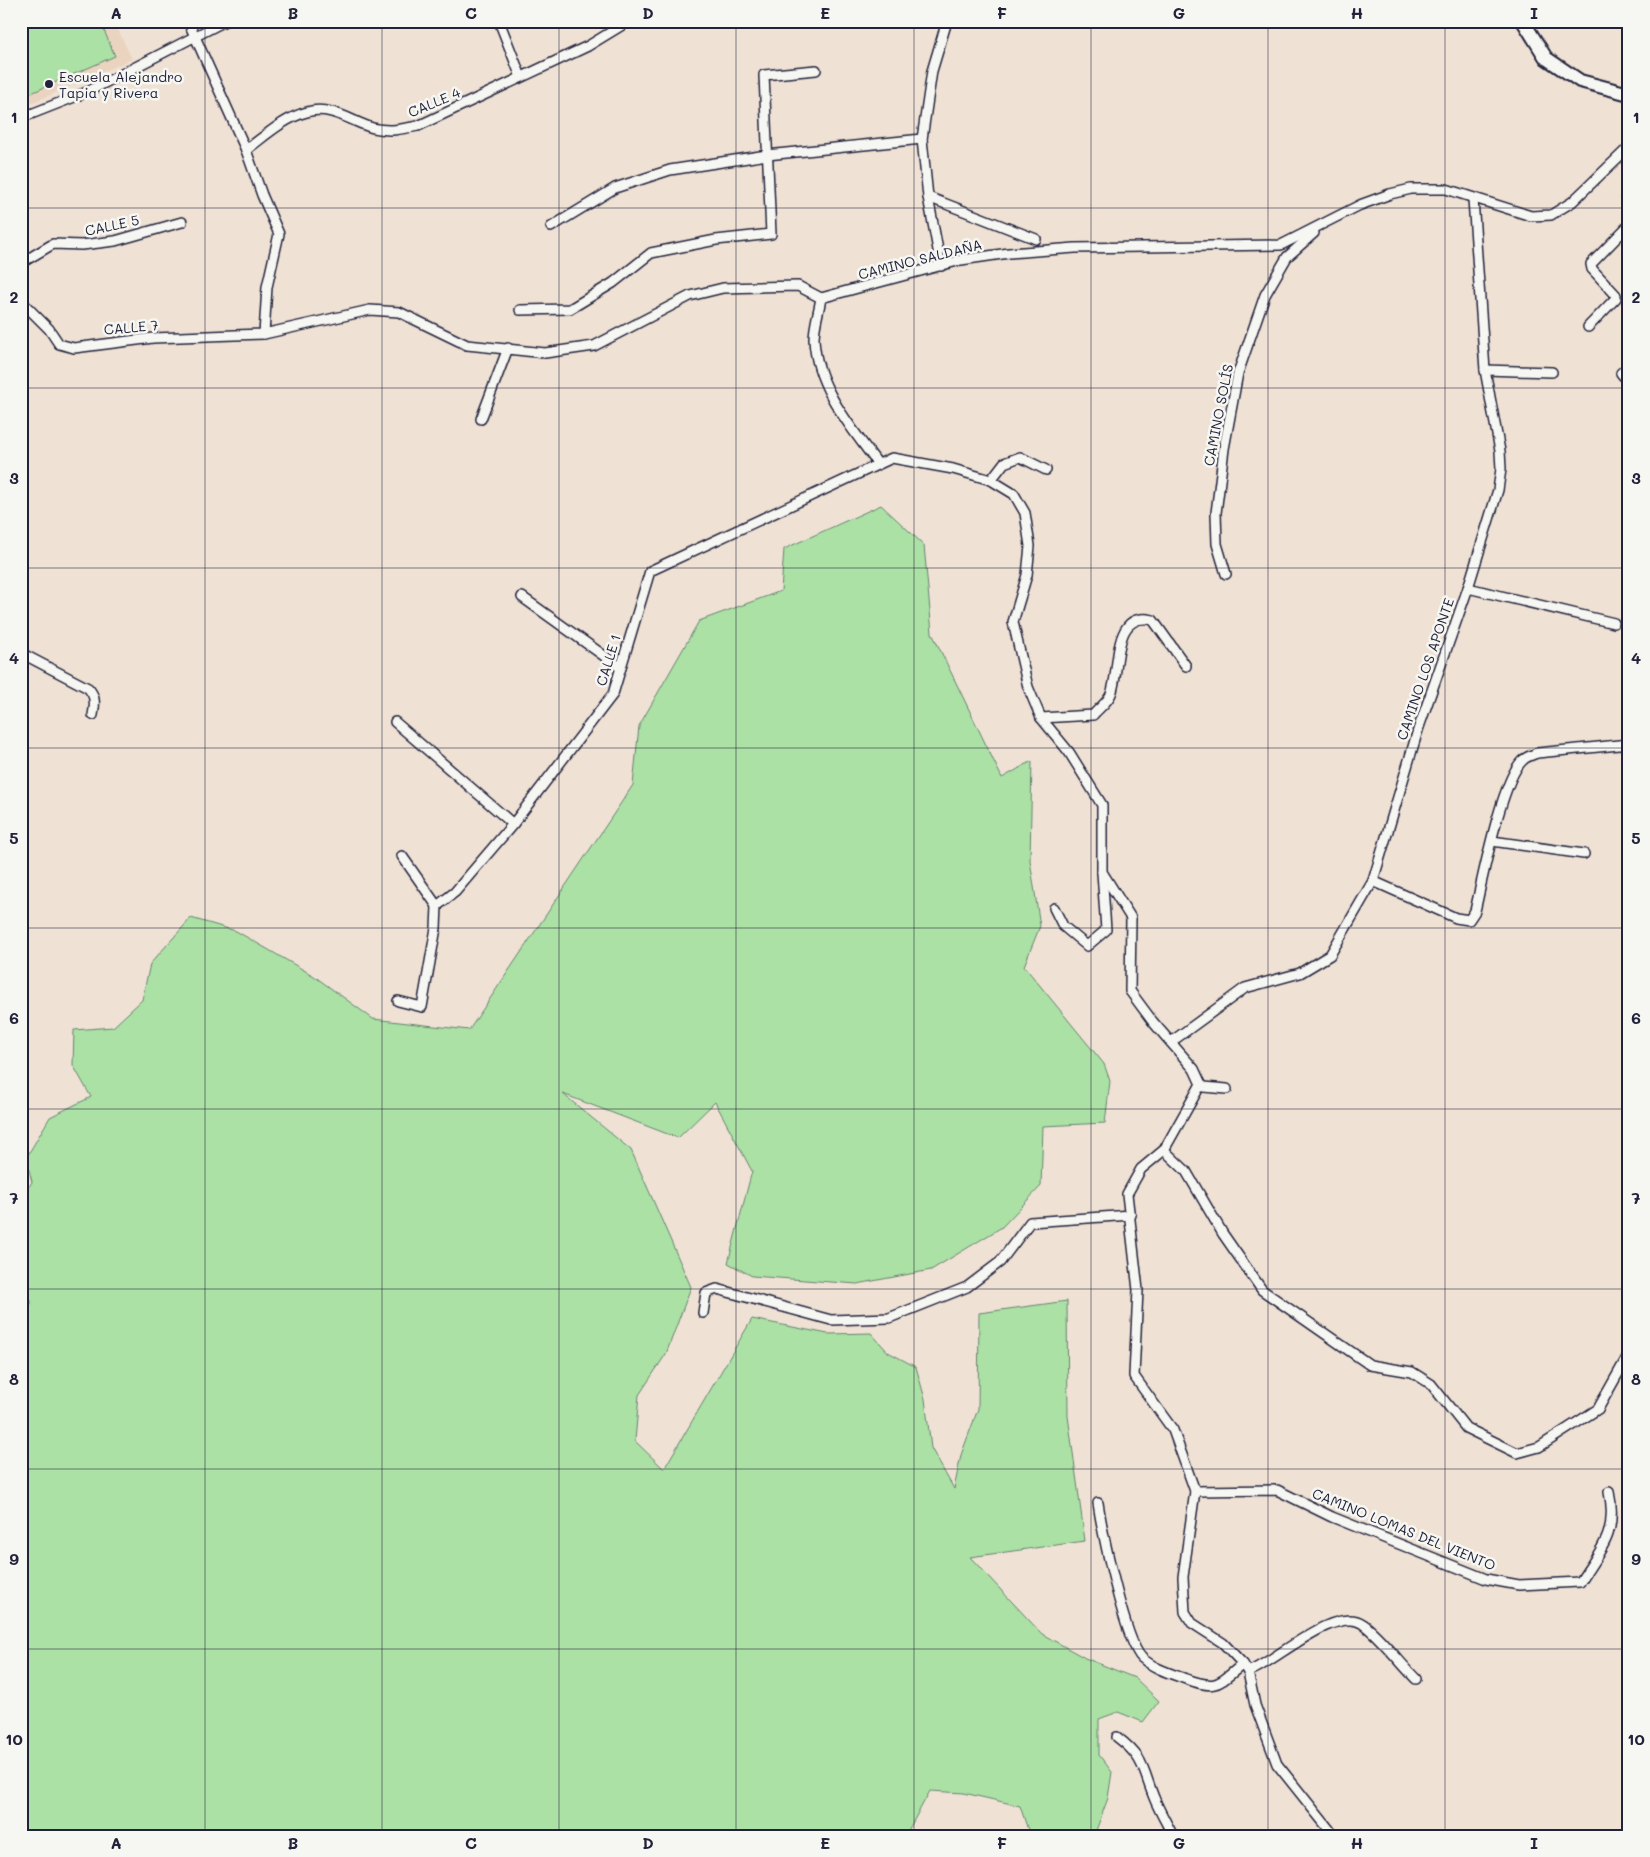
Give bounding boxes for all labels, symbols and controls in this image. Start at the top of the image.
text: A [110,2,122,23]
text: B [288,2,298,23]
text: C [465,2,477,23]
text: D [642,2,654,23]
text: E [820,2,830,23]
text: F [997,2,1007,23]
text: G [1173,2,1185,23]
text: H [1351,2,1363,23]
text: I [1530,2,1538,23]
place label: Escuela Alejandro Tapia y Rivera [59,67,182,102]
marker: Escuela Alejandro Tapia y Rivera [43,78,55,90]
street label: CALLE 4 [405,82,464,122]
text: 1 [10,106,18,127]
text: 1 [1632,106,1640,127]
street label: CALLE 5 [83,210,141,240]
street label: CAMINO SALDAÑA [856,234,984,284]
text: 2 [10,286,19,307]
text: 2 [1632,286,1641,307]
street label: CALLE 7 [103,315,159,339]
street label: CAMINO SOLÍS [1199,362,1237,467]
text: 3 [9,467,19,488]
text: 3 [1631,467,1641,488]
street label: CAMINO LOS APONTE [1392,595,1458,743]
street label: CALLE 1 [591,632,625,688]
text: 4 [9,647,19,668]
text: 4 [1631,647,1641,668]
text: 5 [9,827,19,848]
text: 5 [1631,827,1641,848]
text: 6 [9,1007,19,1028]
text: 6 [1631,1007,1641,1028]
text: 7 [10,1187,19,1208]
text: 7 [1632,1187,1641,1208]
text: 8 [9,1368,19,1389]
text: 8 [1631,1368,1641,1389]
street label: CAMINO LOMAS DEL VIENTO [1309,1483,1499,1575]
text: 9 [9,1548,19,1569]
text: 9 [1631,1548,1641,1569]
text: 10 [5,1728,23,1749]
text: 10 [1627,1728,1645,1749]
text: A [110,1832,122,1853]
text: B [288,1832,298,1853]
text: C [465,1832,477,1853]
text: D [642,1832,654,1853]
text: E [820,1832,830,1853]
text: F [997,1832,1007,1853]
text: G [1173,1832,1185,1853]
text: H [1351,1832,1363,1853]
text: I [1530,1832,1538,1853]

